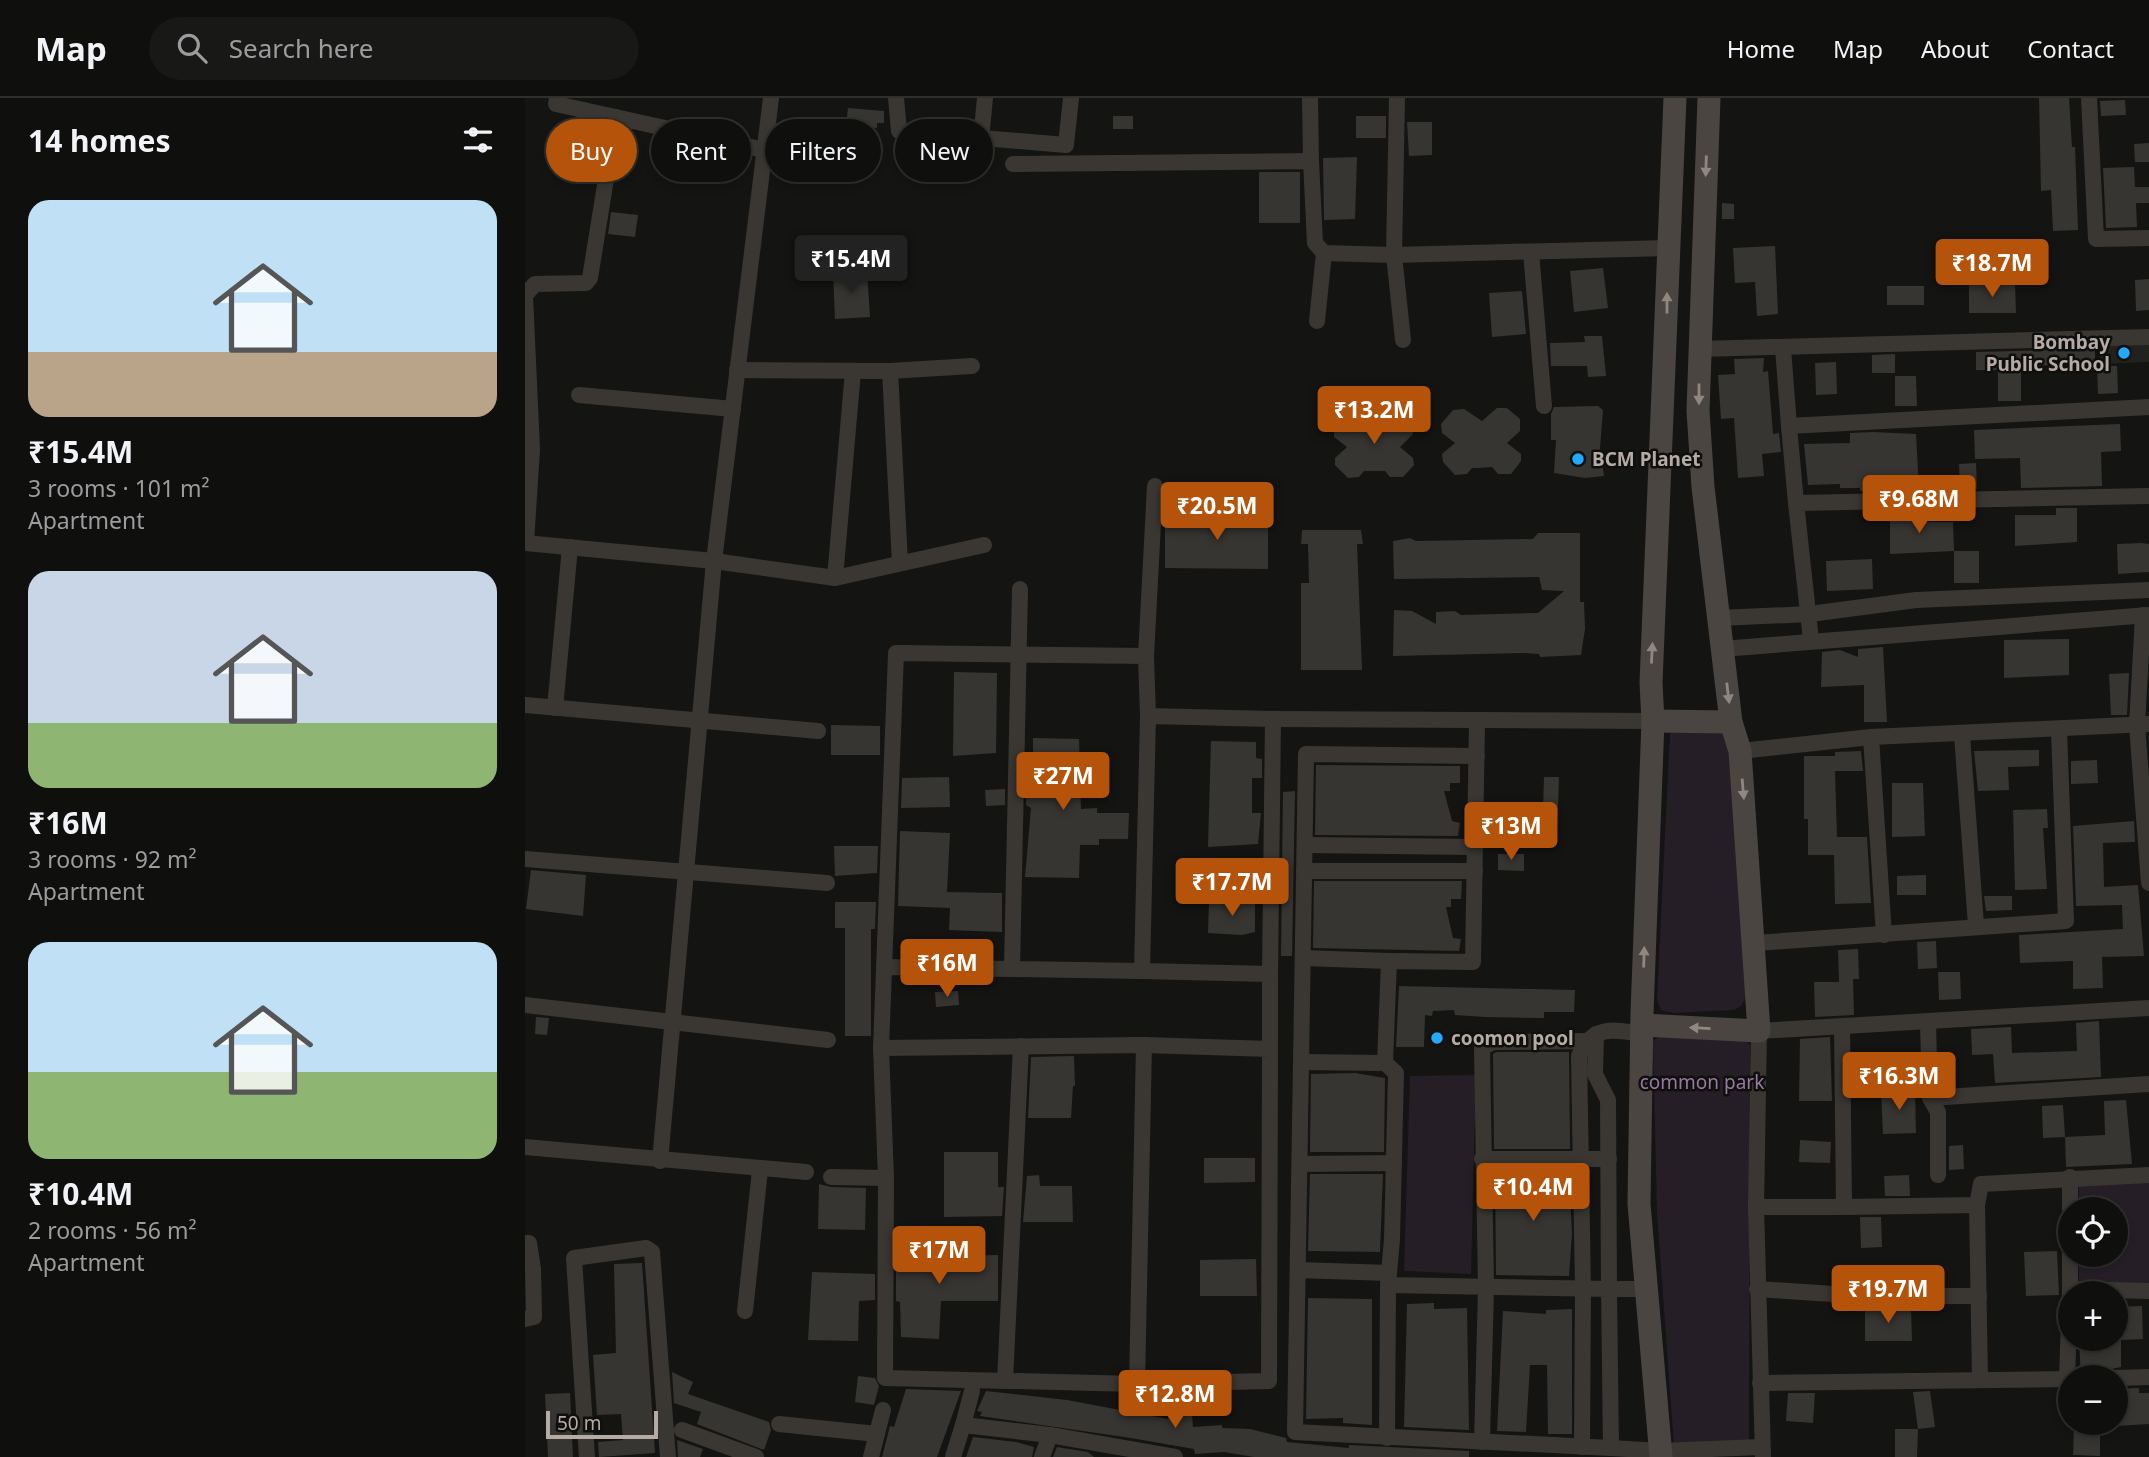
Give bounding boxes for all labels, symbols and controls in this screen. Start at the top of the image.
search box [149,17,639,80]
text: Map [35,26,107,71]
icon: search [173,29,211,67]
text: Search here [229,30,373,66]
text: Home [1727,32,1795,65]
text: Map [1833,32,1883,65]
text: About [1921,32,1989,65]
text: Contact [2027,32,2114,65]
chip: Buy [546,119,637,182]
chip: Rent [651,119,751,182]
chip: Filters [765,119,881,182]
chip: New [895,119,993,182]
text: 14 homes [28,120,171,161]
icon: filters [459,121,497,159]
one-way arrow [1701,155,1712,177]
pin: ₹15.4M [794,236,908,295]
pin: ₹18.7M [1935,240,2049,299]
text: ₹15.4M [811,242,891,274]
icon: home [200,245,326,371]
text: ₹18.7M [1952,246,2032,278]
one-way arrow [1661,292,1673,314]
place label: Bombay Public School [1986,329,2110,377]
marker: Bombay Public School [2116,345,2132,361]
one-way arrow [1693,383,1704,405]
pin: ₹13.2M [1317,386,1431,446]
text: ₹13.2M [1334,393,1414,425]
text: ₹15.4M [28,431,133,472]
place label: BCM Planet [1592,446,1700,472]
marker: BCM Planet [1570,451,1586,467]
text: 3 rooms · 101 m² [28,472,210,504]
pin: ₹9.68M [1862,476,1976,535]
pin: ₹20.5M [1160,482,1274,542]
text: ₹9.68M [1879,482,1959,514]
text: ₹20.5M [1177,489,1257,521]
text: Apartment [28,504,145,536]
icon: home [200,616,326,742]
one-way arrow [1647,641,1658,663]
one-way arrow [1722,682,1733,704]
pin: ₹27M [1022,752,1104,812]
text: ₹27M [1032,759,1094,791]
one-way arrow [1738,778,1749,800]
text: ₹16M [28,802,108,843]
pin: ₹13M [1470,802,1552,862]
text: ₹13M [1480,809,1542,841]
text: 3 rooms · 92 m² [28,843,197,875]
pin: ₹17.7M [1175,858,1289,918]
text: ₹17.7M [1192,865,1272,897]
text: Apartment [28,875,145,907]
pin: ₹16M [906,940,988,999]
text: ₹16M [916,946,978,978]
one-way arrow [1638,946,1649,968]
icon: home [200,987,326,1113]
one-way arrow [1689,1022,1711,1033]
place label: coomon pool [1451,1025,1574,1051]
marker: coomon pool [1429,1030,1445,1046]
pin: ₹16.3M [1842,1052,1956,1112]
text: ₹16.3M [1859,1059,1939,1091]
park label: common park [1640,1069,1764,1095]
pin: ₹10.4M [1476,1164,1590,1223]
text: ₹10.4M [1493,1170,1573,1202]
text: ₹10.4M [28,1173,133,1214]
map controls [2058,1197,2128,1435]
button: locate [2058,1197,2128,1267]
text: 2 rooms · 56 m² [28,1214,197,1246]
pin: ₹17M [898,1226,980,1286]
text: ₹17M [908,1233,970,1265]
text: Apartment [28,1246,145,1278]
pin: ₹19.7M [1831,1266,1945,1325]
text: ₹19.7M [1848,1272,1928,1304]
button: + [2058,1281,2128,1351]
button: − [2058,1365,2128,1435]
pin: ₹12.8M [1118,1370,1232,1430]
text: ₹12.8M [1135,1377,1215,1409]
scale bar [546,1408,658,1440]
text: 50 m [557,1410,601,1436]

